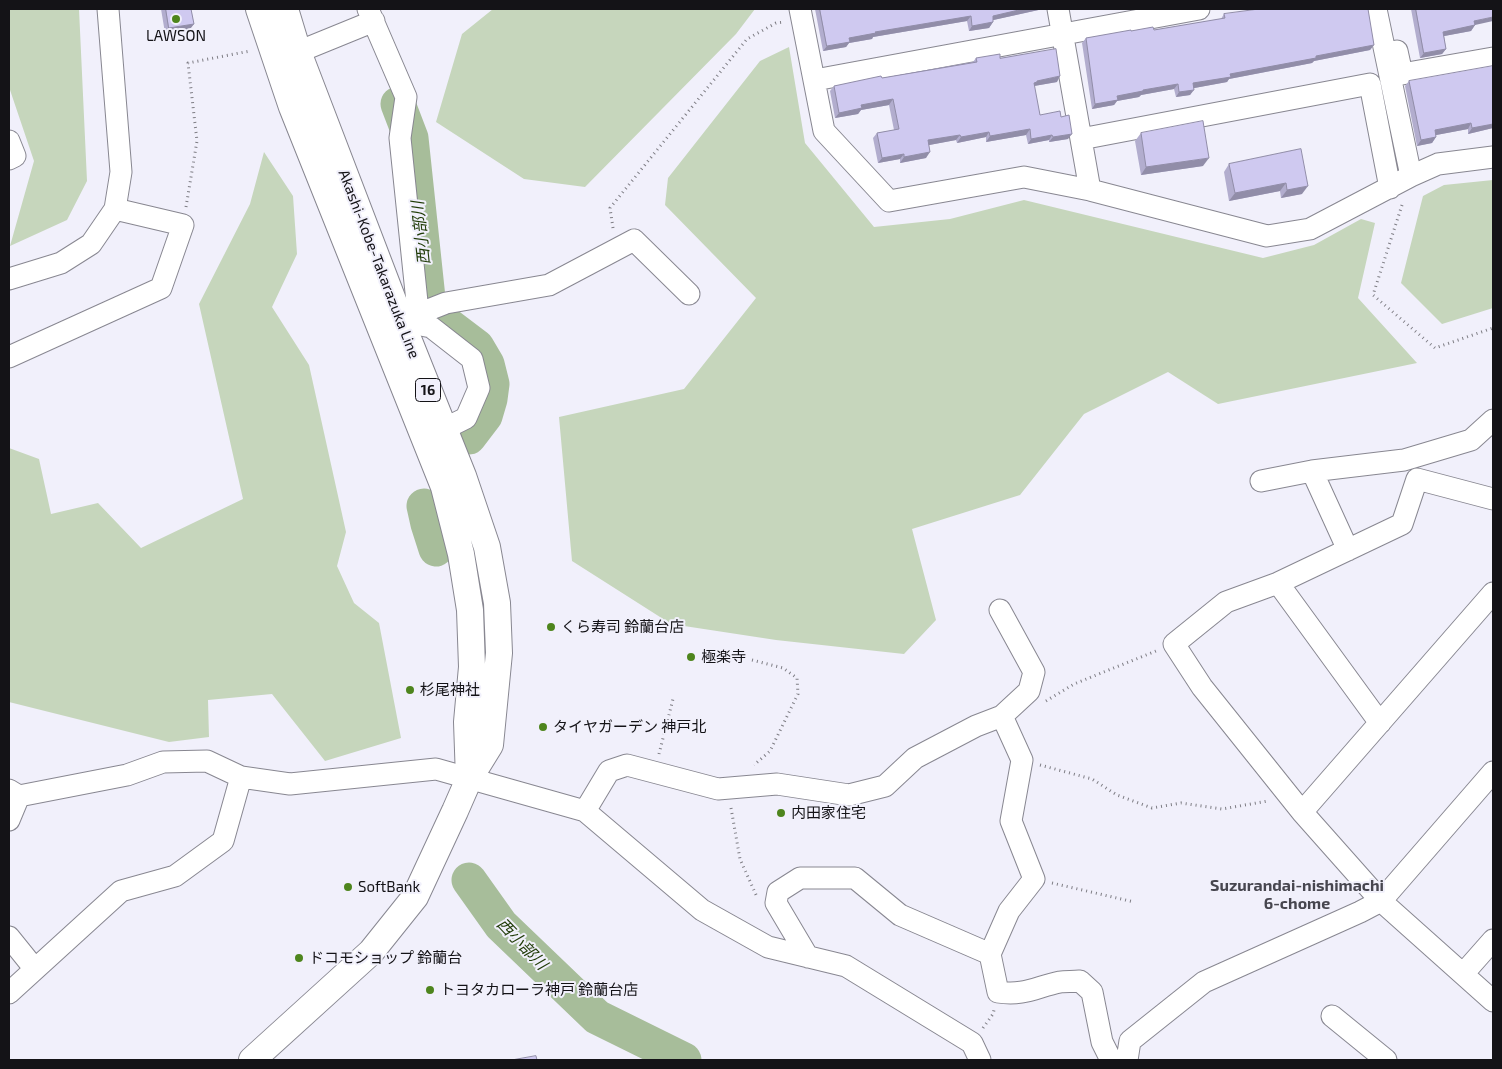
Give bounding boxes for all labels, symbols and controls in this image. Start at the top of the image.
marker: LAWSON [170,13,182,25]
place label: LAWSON [146,27,206,45]
street label: Akashi-Kobe-Takarazuka Line [335,167,423,361]
water label: 西小部川 [408,200,434,266]
road number: 16 [416,378,440,402]
place label: くら寿司 鈴蘭台店 [561,618,684,636]
marker: くら寿司 鈴蘭台店 [545,621,557,633]
place label: 極楽寺 [701,648,746,666]
marker: 極楽寺 [685,651,697,663]
place label: 杉尾神社 [420,681,480,699]
marker: 杉尾神社 [404,684,416,696]
place label: タイヤガーデン 神戸北 [553,718,706,736]
marker: タイヤガーデン 神戸北 [537,721,549,733]
place label: 内田家住宅 [791,804,866,822]
marker: 内田家住宅 [775,807,787,819]
district label: Suzurandai-nishimachi 6-chome [1210,876,1384,914]
place label: SoftBank [358,878,420,896]
marker: SoftBank [342,881,354,893]
water label: 西小部川 [493,914,551,974]
place label: ドコモショップ 鈴蘭台 [309,949,462,967]
marker: ドコモショップ 鈴蘭台 [293,952,305,964]
place label: トヨタカローラ神戸 鈴蘭台店 [440,981,638,999]
marker: トヨタカローラ神戸 鈴蘭台店 [424,984,436,996]

